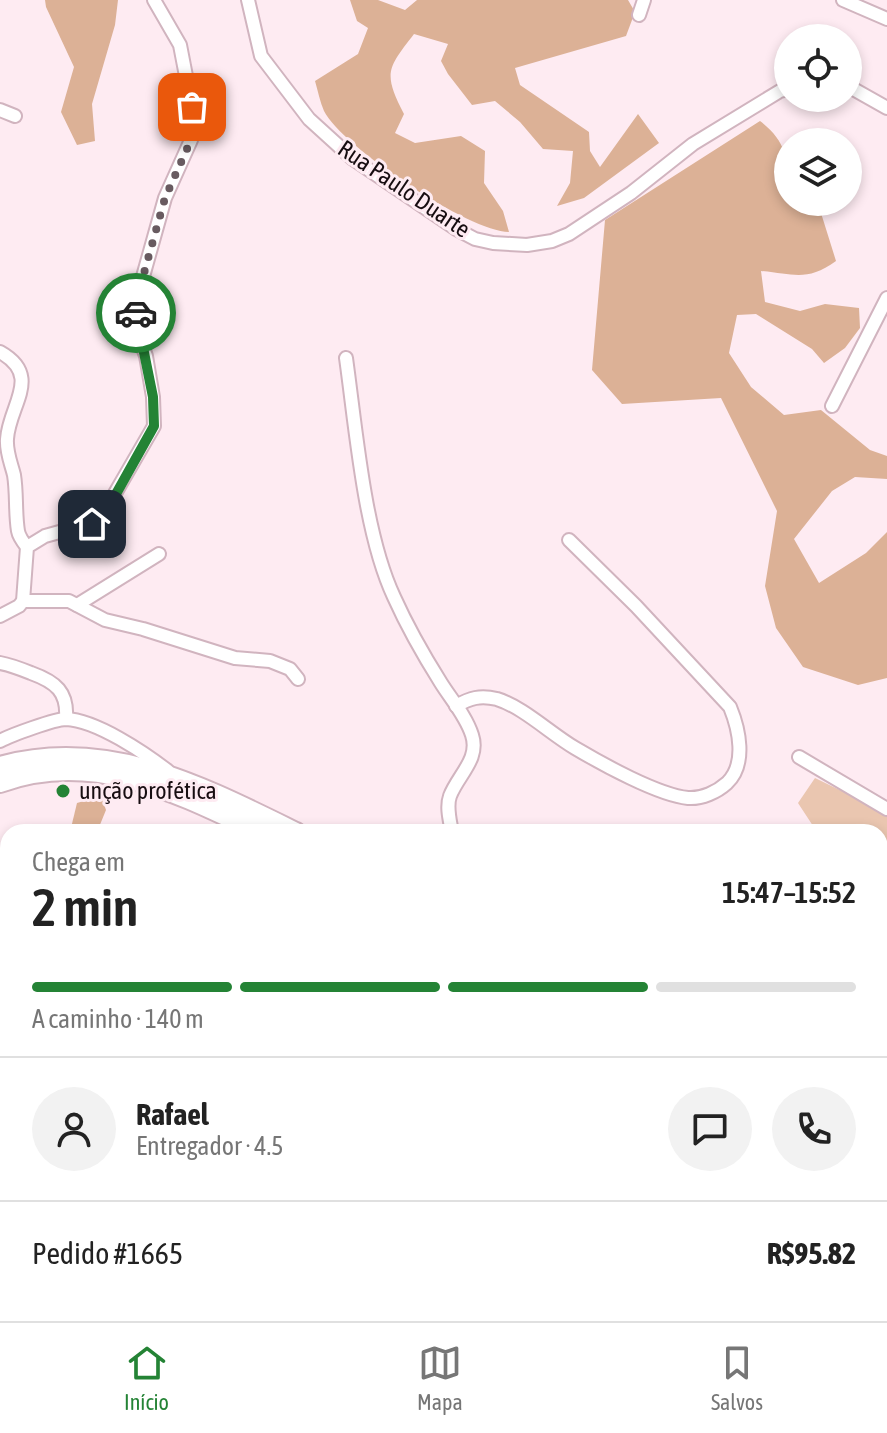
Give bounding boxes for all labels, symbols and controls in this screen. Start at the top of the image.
map controls [774,24,862,216]
button: locate [774,24,862,112]
pin [158,73,226,141]
icon: bag [170,85,214,129]
button: layers [774,128,862,216]
street label: Rua Paulo Duarte [333,135,475,243]
courier [96,273,176,353]
icon: car [114,291,158,335]
pin [58,490,126,558]
icon: home [70,502,114,546]
place label: unção profética [79,777,217,804]
marker: unção profética [54,782,72,800]
text: Chega em [32,847,125,877]
text: 15:47–15:52 [722,875,856,909]
text: 2 min [32,877,138,937]
text: A caminho · 140 m [32,1004,204,1034]
button: person [32,1087,116,1171]
button: chat [668,1087,752,1171]
button: phone [772,1087,856,1171]
text: Rafael [136,1097,209,1131]
text: Entregador · 4.5 [136,1131,283,1161]
text: Pedido #1665 [32,1236,183,1270]
text: R$95.82 [767,1236,856,1270]
tab: Início [124,1341,169,1415]
tab: Mapa [417,1341,463,1415]
tab: Salvos [711,1341,763,1415]

